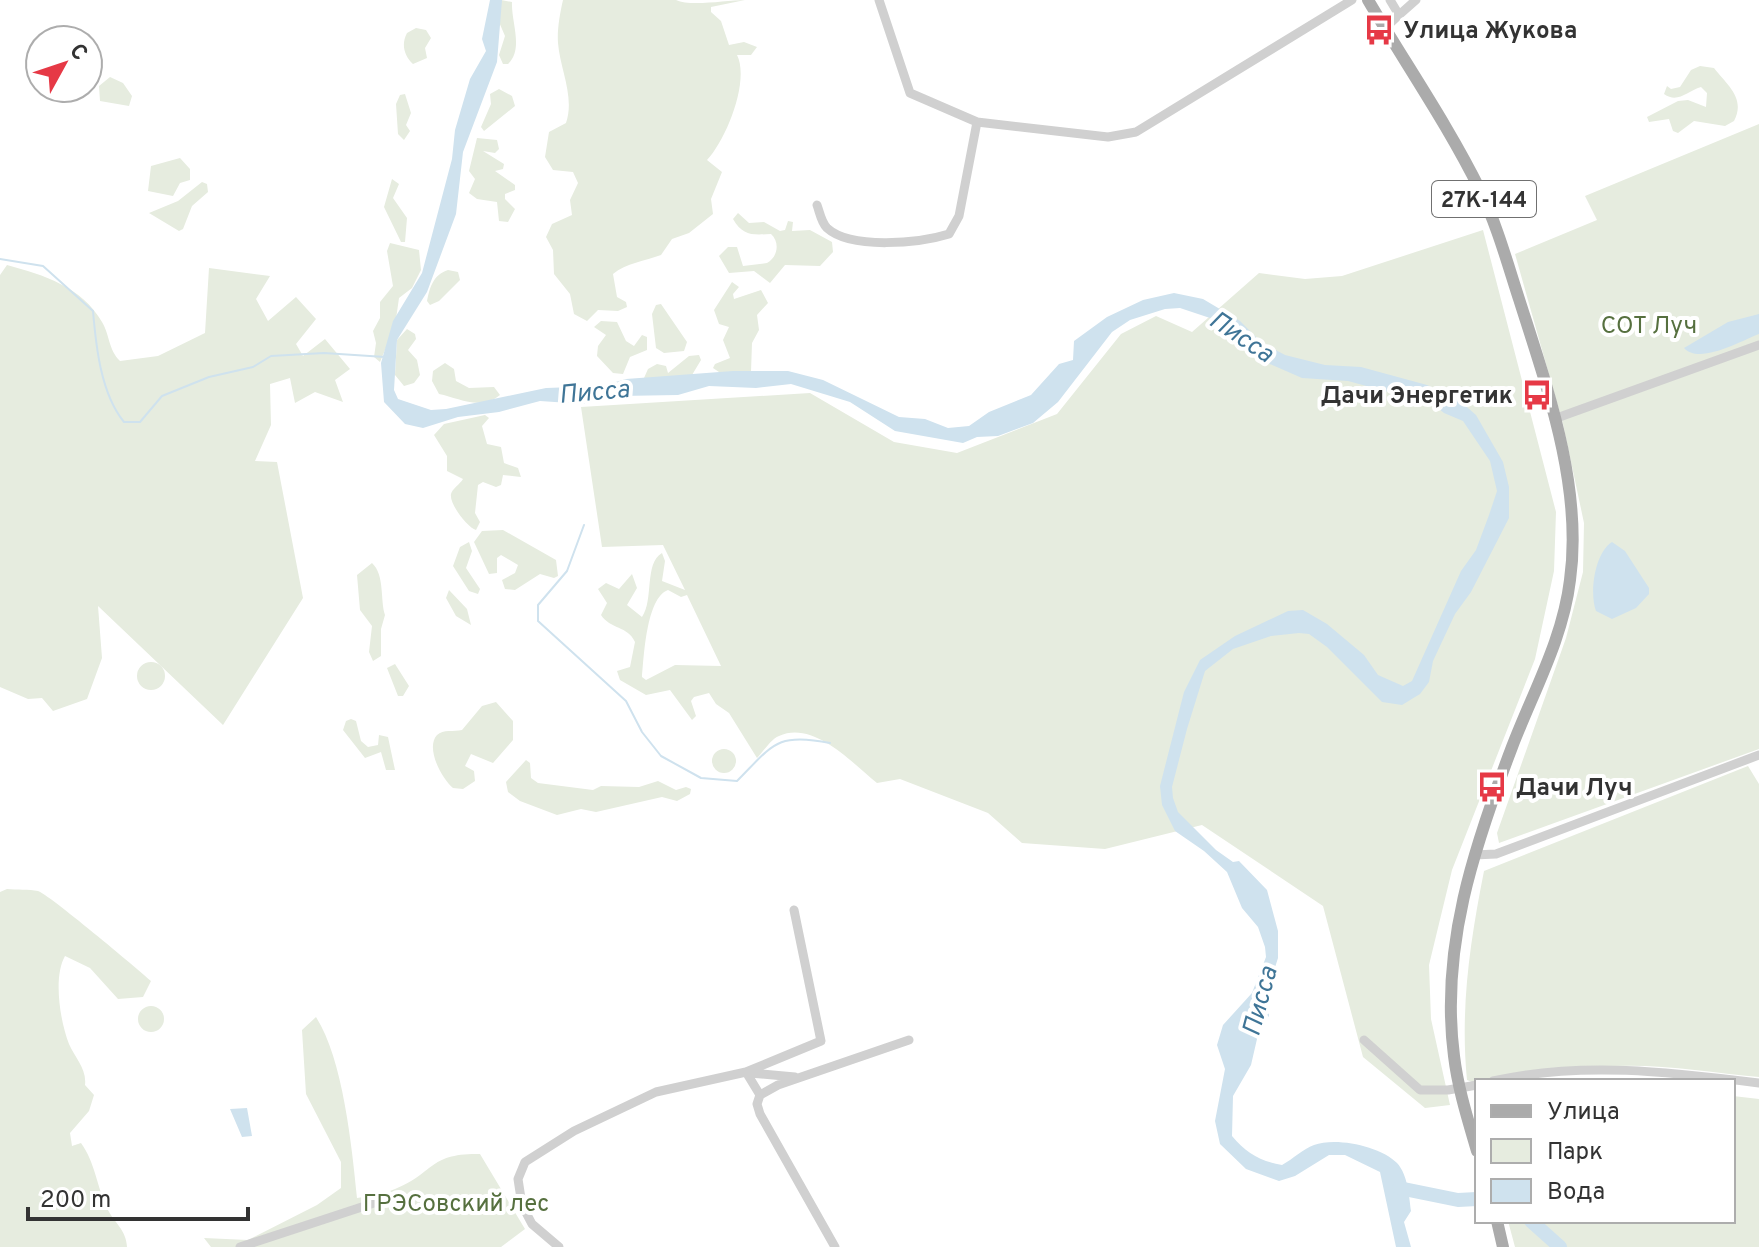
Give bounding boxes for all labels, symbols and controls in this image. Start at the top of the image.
bus stop icon: Улица Жукова [1362,13,1396,47]
place label: Улица Жукова [1403,17,1577,47]
north arrow [24,24,104,104]
text: С [63,39,92,67]
road number: 27К-144 [1432,181,1536,217]
water label: Писса [1202,305,1280,372]
park label: СОТ Луч [1601,312,1697,342]
water label: Писса [557,374,632,413]
bus stop icon: Дачи Энергетик [1520,378,1554,412]
place label: Дачи Энергетик [1321,382,1513,412]
bus stop icon: Дачи Луч [1475,770,1509,804]
place label: Дачи Луч [1516,774,1632,804]
water label: Писса [1236,963,1287,1040]
legend [1475,1079,1735,1223]
text: Улица [1547,1098,1620,1128]
text: Парк [1547,1138,1603,1168]
scale bar [28,1171,248,1221]
text: Вода [1547,1178,1605,1208]
text: 200 m [40,1186,111,1216]
park label: ГРЭСовский лес [363,1190,549,1220]

